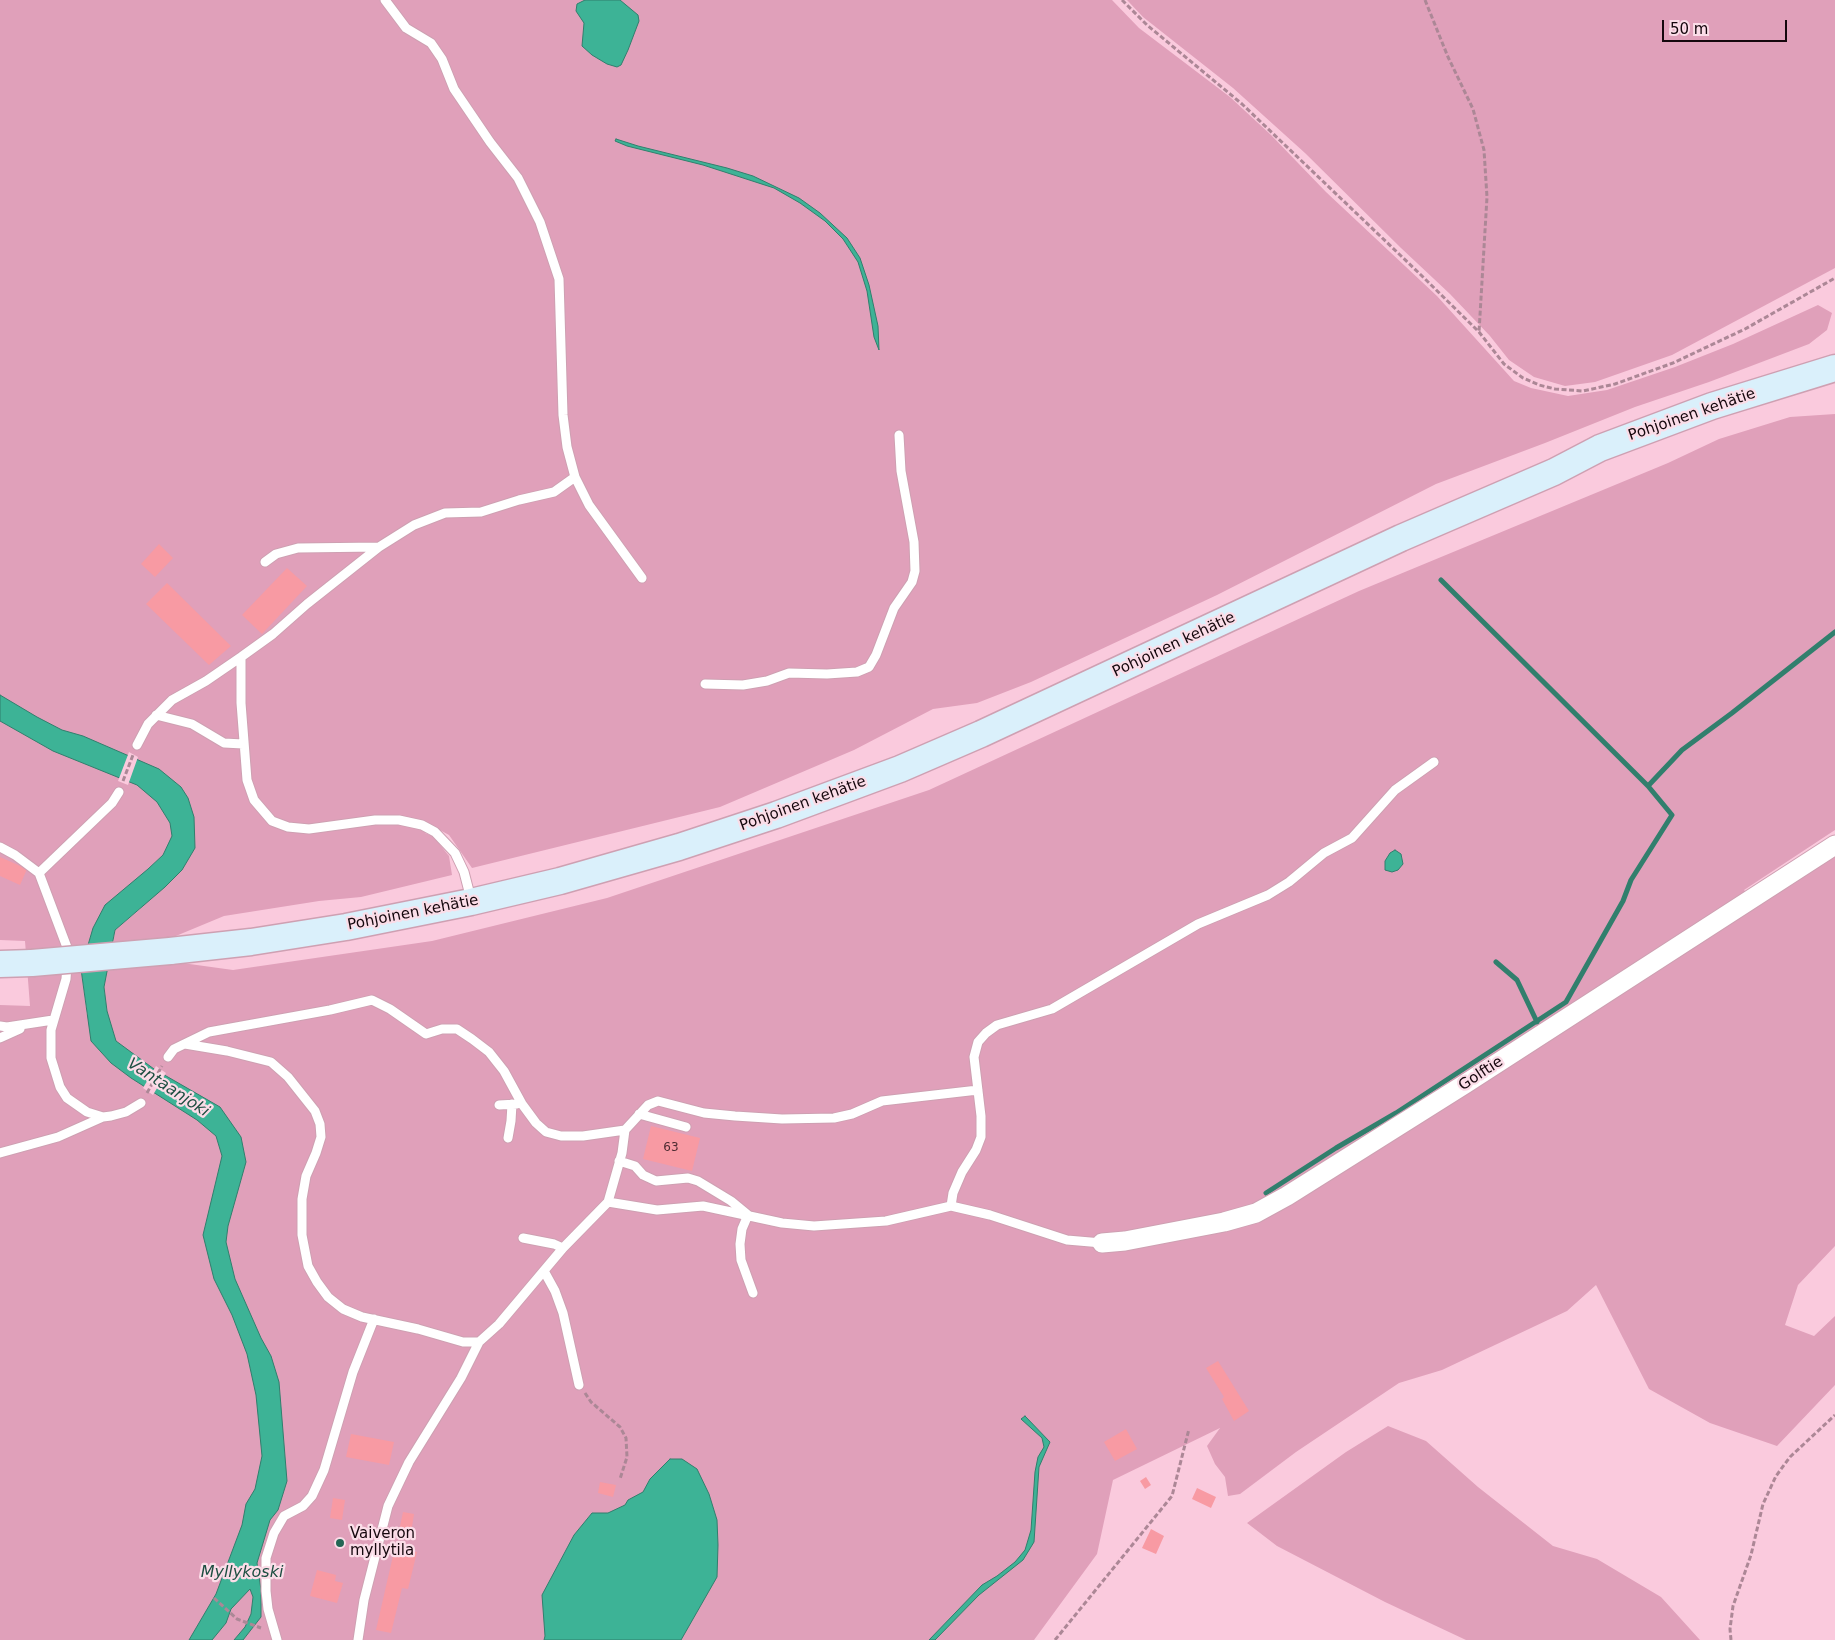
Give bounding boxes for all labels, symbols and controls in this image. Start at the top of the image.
scale bar [1665,10,1790,42]
text: 50 m [1670,20,1708,38]
street label: Pohjoinen kehätie [1626,385,1758,445]
street label: Pohjoinen kehätie [1110,609,1238,681]
street label: Pohjoinen kehätie [737,773,869,835]
street label: Pohjoinen kehätie [346,891,480,935]
street label: Golftie [1455,1053,1507,1095]
water label: Vantaanjoki [123,1054,213,1122]
house number: 63 [663,1141,679,1155]
place label: Vaiveron myllytila [350,1525,415,1560]
marker: Vaiveron myllytila [334,1537,346,1549]
water label: Myllykoski [201,1563,283,1583]

